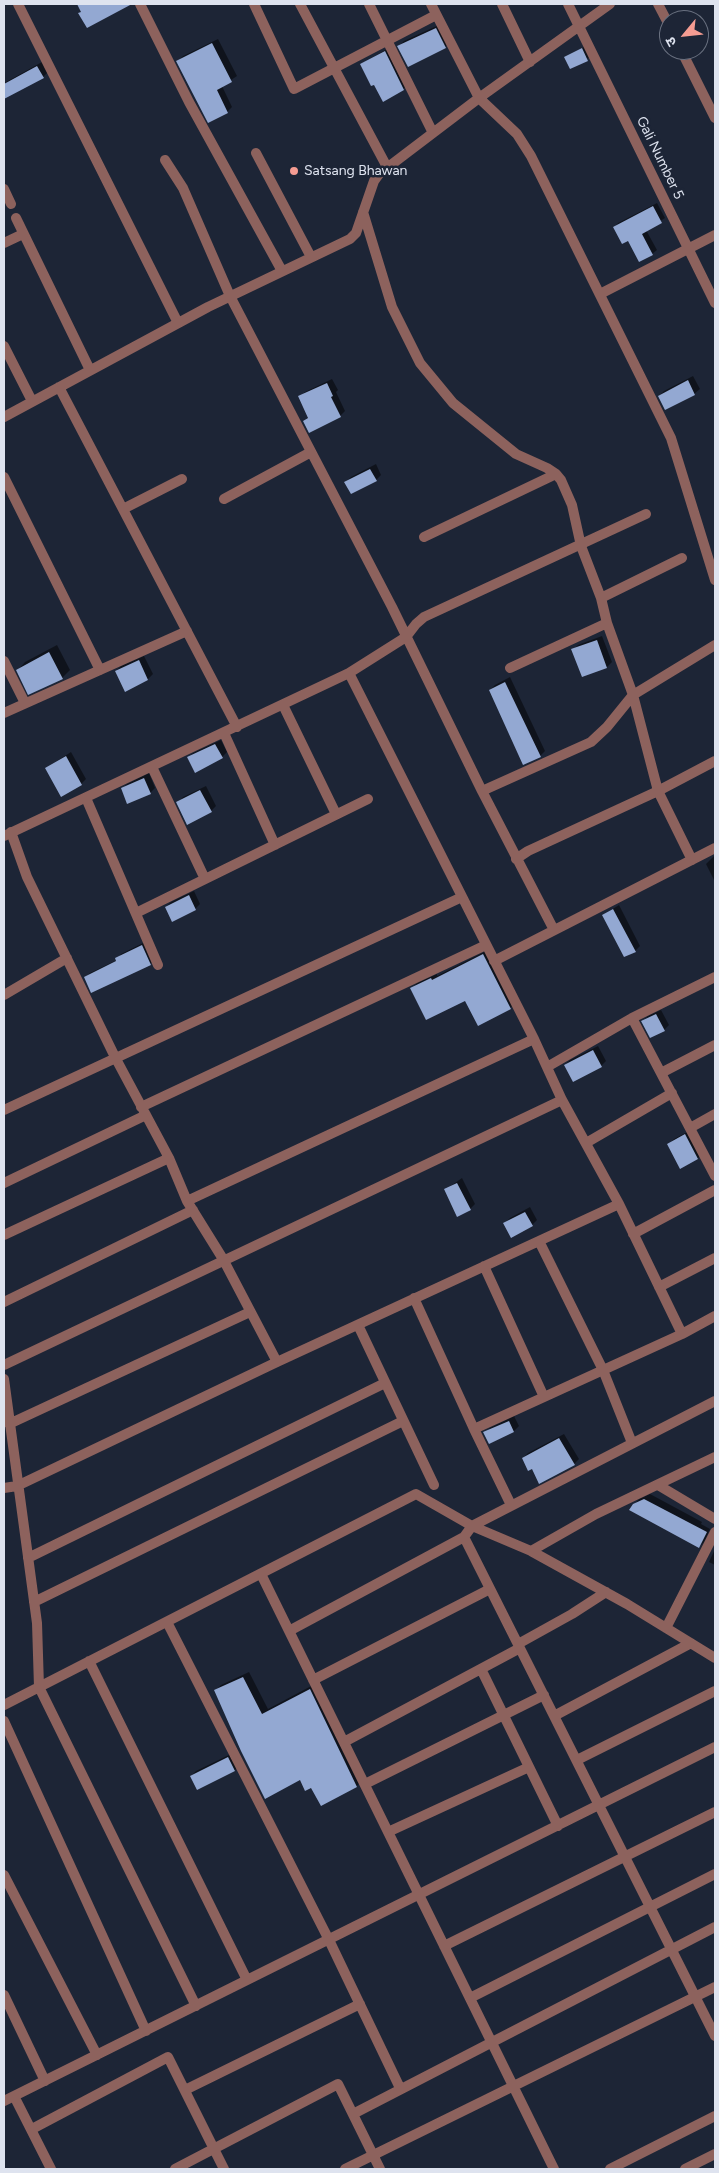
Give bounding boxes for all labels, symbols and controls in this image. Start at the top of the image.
north arrow [659,10,709,60]
text: उ [662,34,681,49]
street label: Gali Number 5 [633,114,687,202]
place label: Satsang Bhawan [304,163,407,179]
marker: Satsang Bhawan [288,165,300,177]

